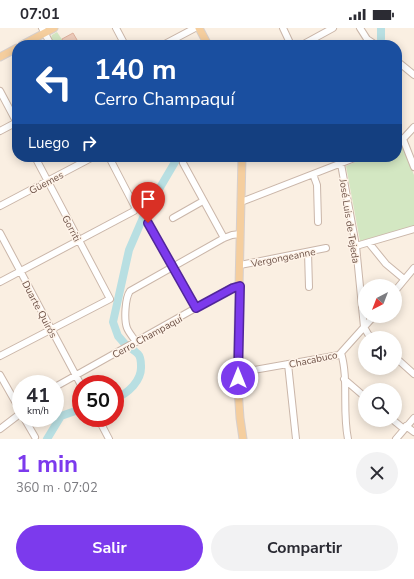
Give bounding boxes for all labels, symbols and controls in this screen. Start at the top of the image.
text: 07:01 [20,4,60,24]
text: 140 m [94,51,177,89]
icon: left [28,56,80,108]
text: Cerro Champaquí [94,87,235,111]
icon: right [78,132,100,154]
text: Luego [28,133,70,153]
street label: Güemes [27,168,66,198]
street label: José Luis de Tejeda [335,177,363,264]
pin [131,182,165,223]
icon: arrive [137,188,159,210]
street label: Gorriti [58,213,84,244]
street label: Vergongeanne [249,245,317,271]
street label: Duarte Quirós [18,278,60,341]
north arrow [358,279,402,323]
map controls [358,279,402,427]
street label: Cerro Champaquí [110,311,186,362]
button: sound [358,331,402,375]
street label: Chacabuco [288,348,339,372]
position arrow [217,357,259,399]
speed limit sign: 50 [72,375,124,427]
text: 41 [26,382,50,409]
button: search [358,383,402,427]
text: km/h [27,404,49,418]
text: 1 min [16,448,78,480]
button: close [356,452,398,494]
text: 360 m · 07:02 [16,479,98,497]
button: Salir [16,525,203,571]
button: Compartir [211,525,398,571]

